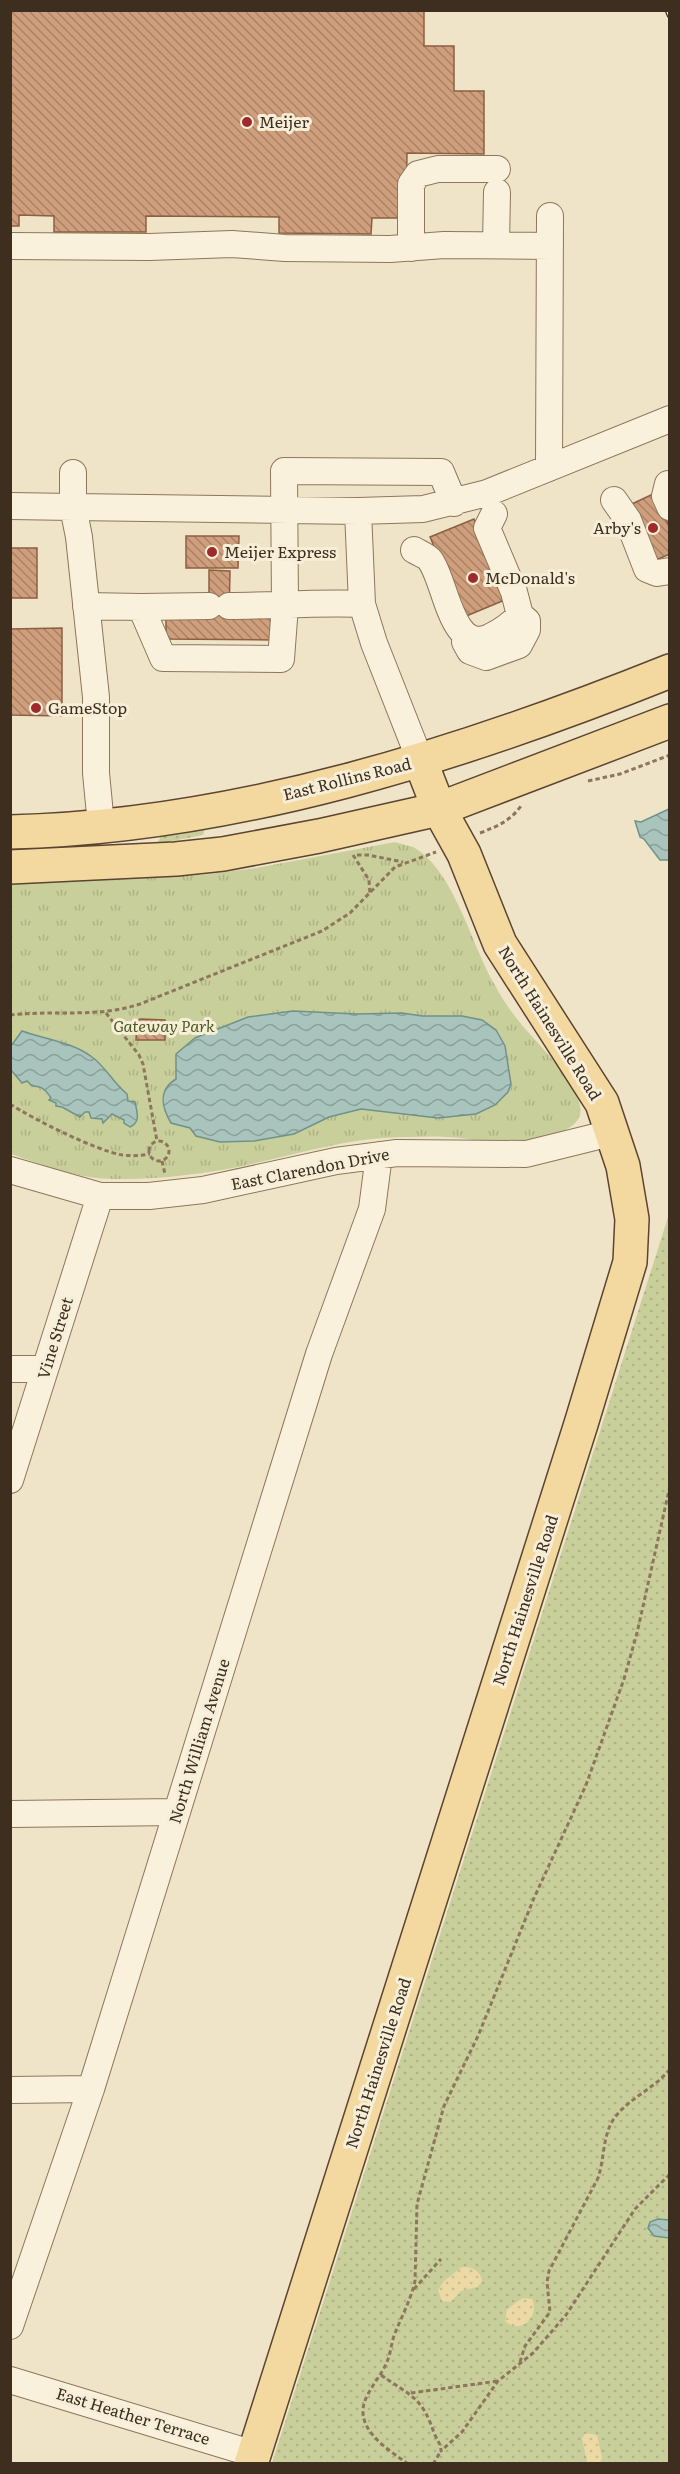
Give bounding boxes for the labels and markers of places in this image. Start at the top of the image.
place label: Meijer [259,109,309,133]
marker: Meijer [240,115,254,129]
place label: Arby's [593,515,641,539]
marker: Arby's [646,521,660,535]
place label: Meijer Express [224,539,336,563]
marker: Meijer Express [205,545,219,559]
place label: McDonald's [485,565,575,589]
marker: McDonald's [466,571,480,585]
place label: GameStop [48,695,127,719]
marker: GameStop [29,701,43,715]

